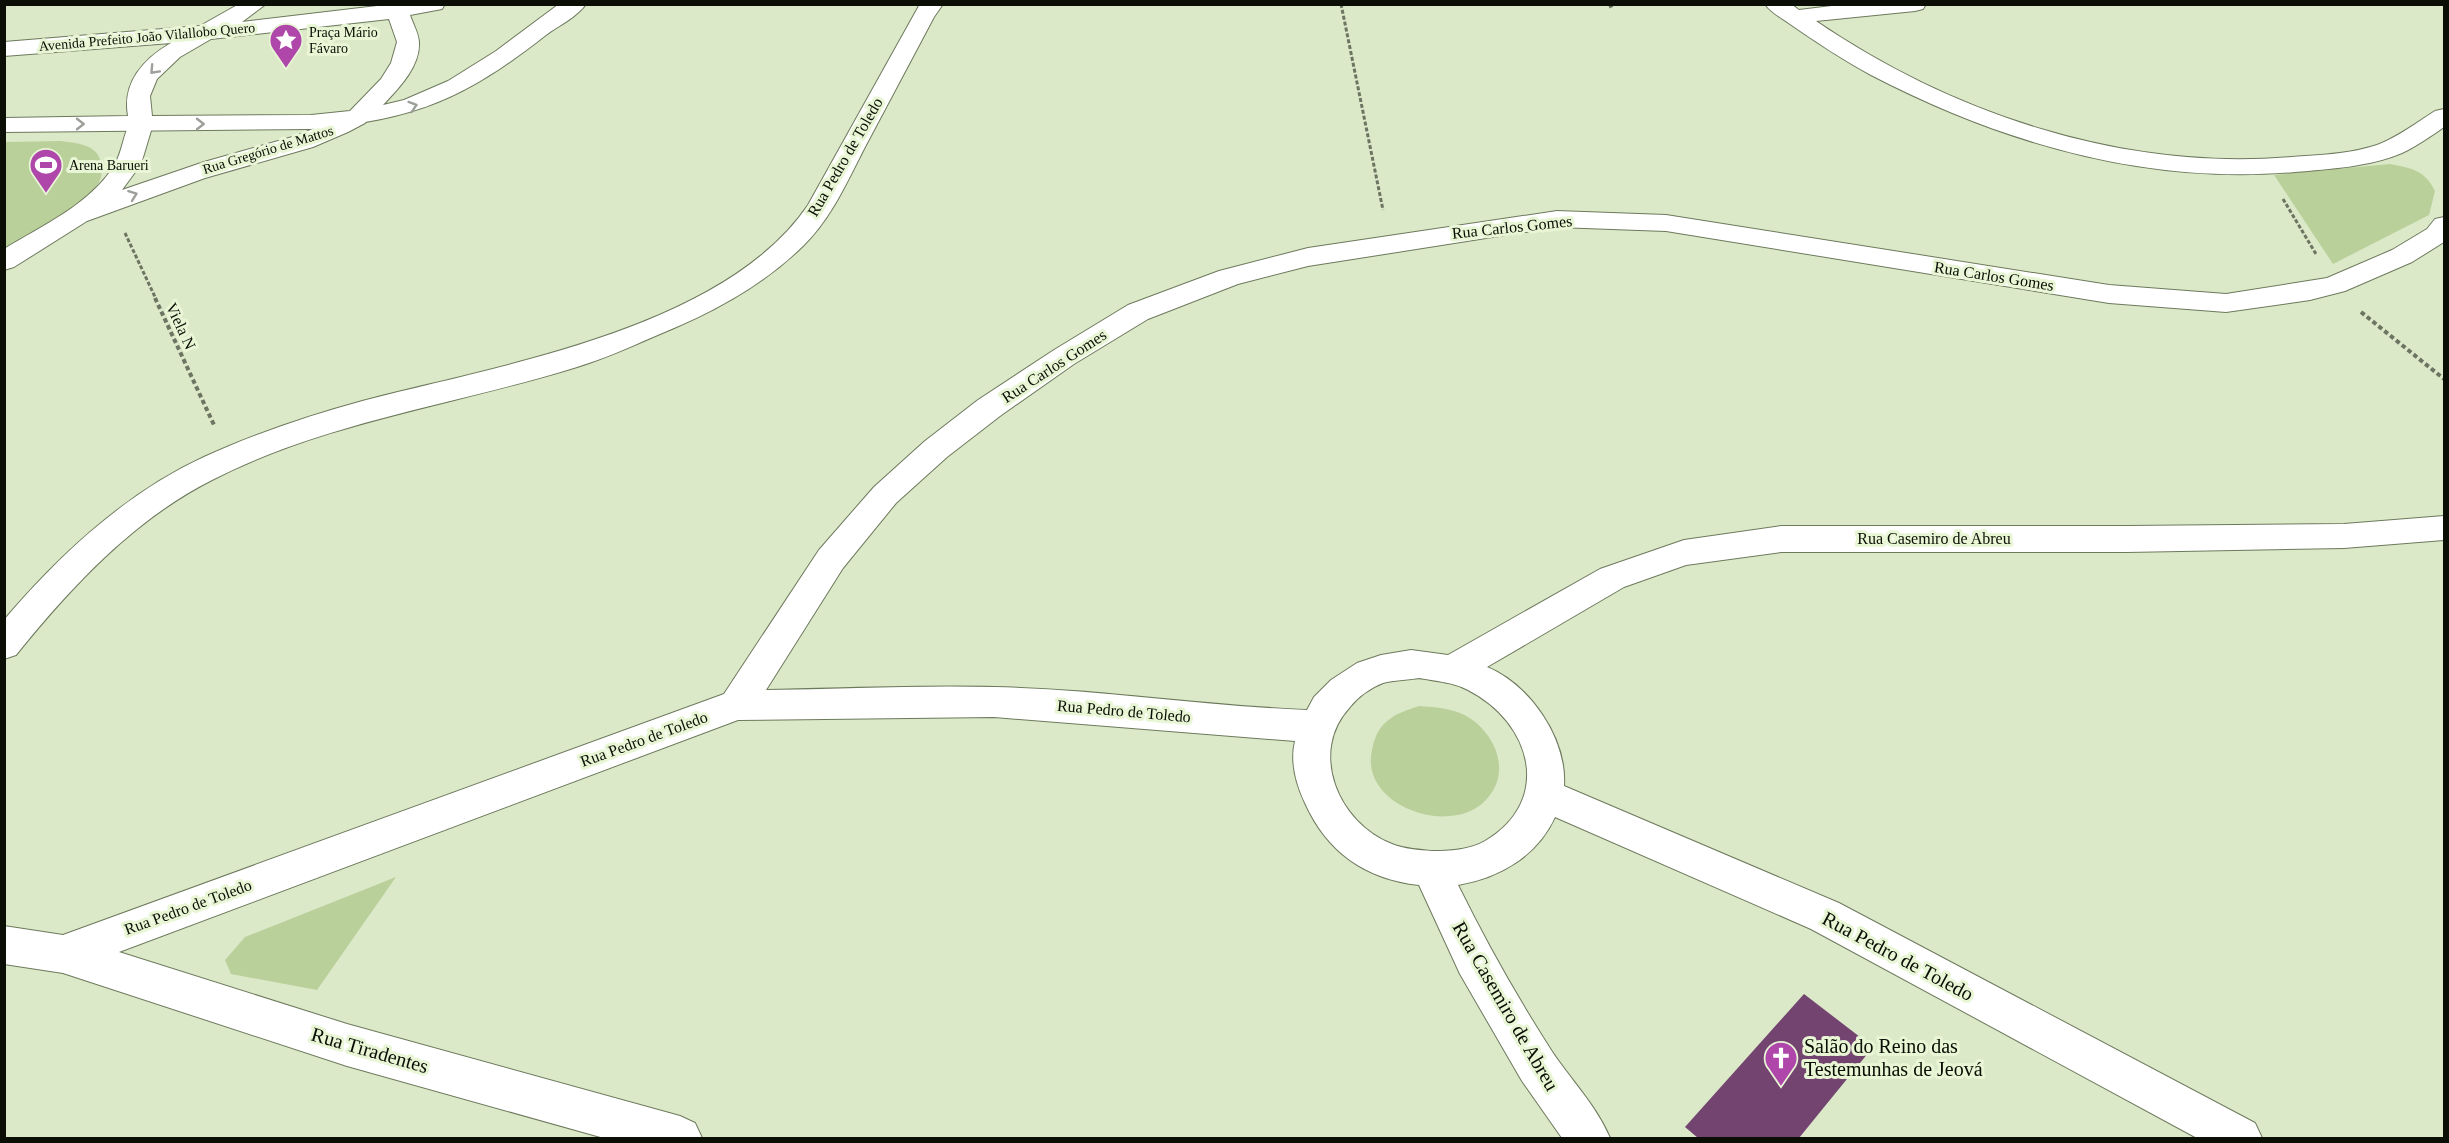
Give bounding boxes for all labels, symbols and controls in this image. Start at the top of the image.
street label: Avenida Prefeito João Vilallobo Quero [38,20,256,54]
place icon: Praça Mário Fávaro [268,22,304,69]
place label: Praça Mário Fávaro [309,25,378,56]
one-way arrow [150,64,161,74]
street label: Rua Pedro de Toledo [804,95,886,219]
one-way arrow [407,101,418,113]
one-way arrow [75,118,84,130]
one-way arrow [195,118,204,130]
street label: Rua Gregório de Mattos [201,123,335,177]
sports icon: Arena Barueri [28,147,64,194]
place label: Arena Barueri [69,158,149,173]
one-way arrow [127,190,138,202]
street label: Rua Carlos Gomes [1451,212,1573,242]
street label: Rua Carlos Gomes [1933,258,2055,294]
street label: Viela N [163,300,199,352]
street label: Rua Carlos Gomes [999,326,1109,406]
street label: Rua Casemiro de Abreu [1857,530,2011,547]
street label: Rua Pedro de Toledo [1056,697,1192,725]
street label: Rua Pedro de Toledo [578,708,710,770]
street label: Rua Pedro de Toledo [122,876,254,938]
street label: Rua Pedro de Toledo [1819,907,1977,1005]
street label: Rua Casemiro de Abreu [1449,918,1563,1094]
street label: Rua Tiradentes [309,1023,431,1077]
place label: Salão do Reino das Testemunhas de Jeová [1804,1035,1983,1080]
church icon: Salão do Reino das Testemunhas de Jeová [1763,1040,1799,1087]

